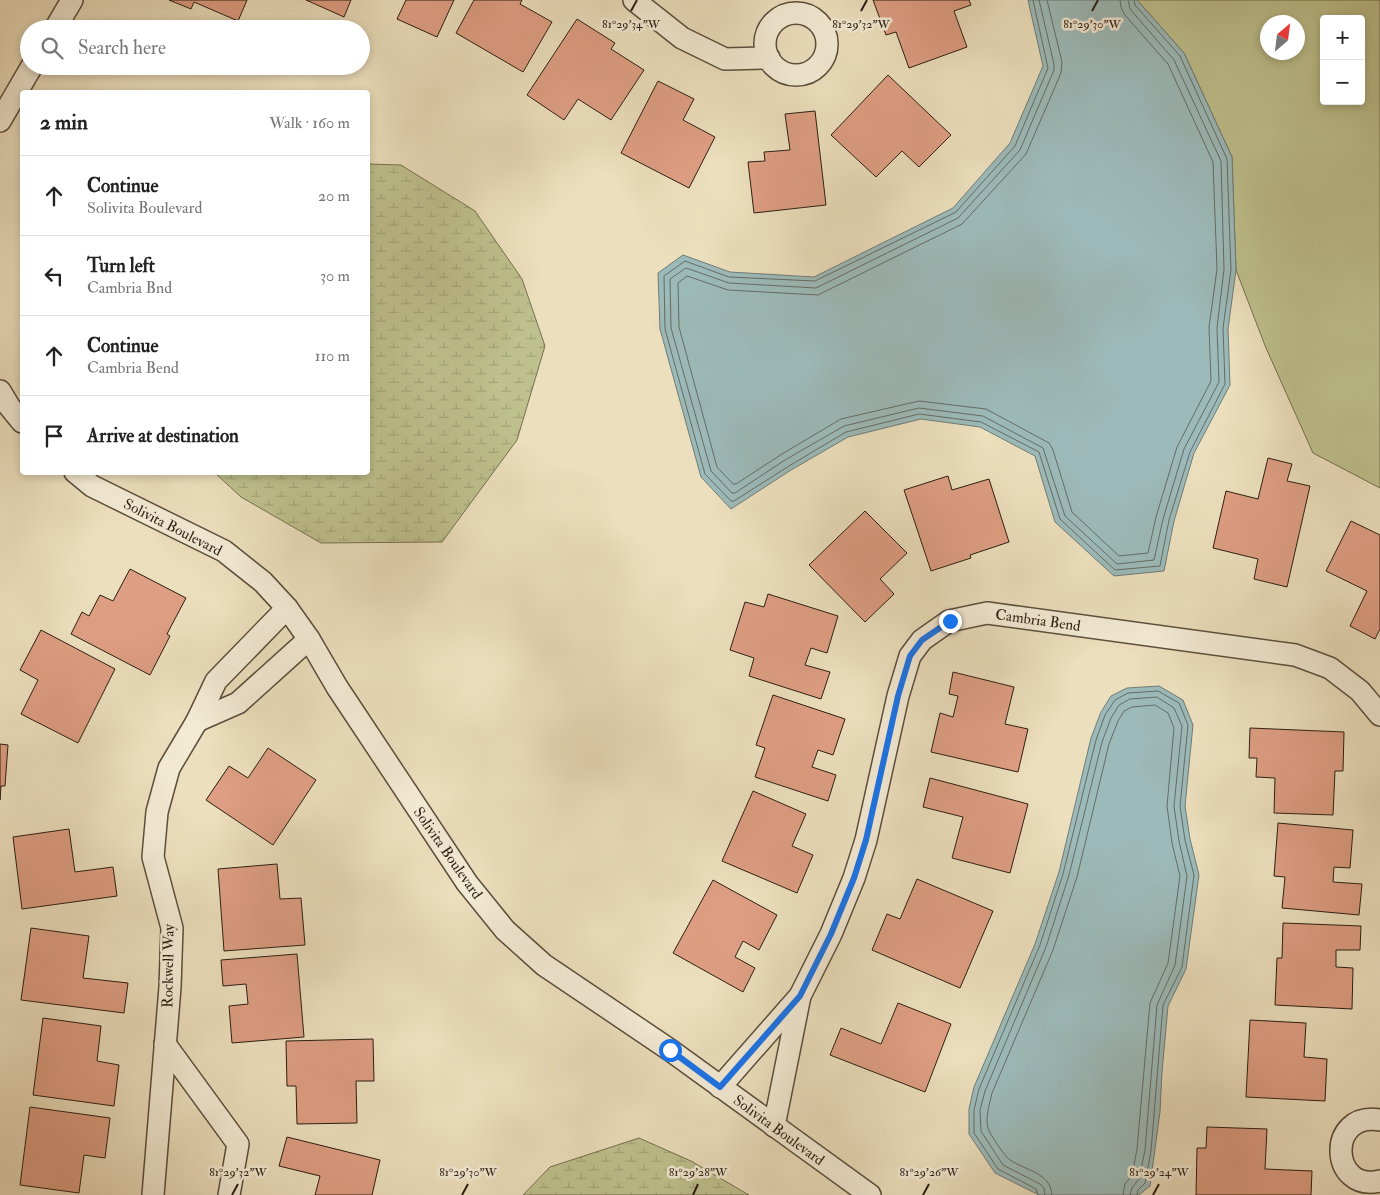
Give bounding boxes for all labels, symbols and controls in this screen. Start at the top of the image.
north arrow [1260,15,1305,60]
map controls [1320,15,1365,105]
button: + [1320,15,1365,60]
text: 81°29'34"W [602,17,661,32]
text: 81°29'32"W [832,17,891,32]
text: 81°29'30"W [1063,17,1122,32]
search box [20,20,370,75]
icon: search [38,34,66,62]
text: Search here [78,36,166,60]
button: − [1320,60,1365,105]
text: 2 min [40,109,88,136]
text: Walk · 160 m [269,113,350,133]
text: Continue [87,174,158,198]
icon: ahead [40,182,68,210]
text: 20 m [318,186,350,206]
text: Solivita Boulevard [87,198,202,218]
text: Turn left [87,254,155,278]
icon: left [40,262,68,290]
text: 30 m [320,266,350,286]
text: Cambria Bnd [87,278,172,298]
text: Continue [87,334,158,358]
icon: ahead [40,342,68,370]
text: 110 m [315,346,350,366]
text: Cambria Bend [87,358,179,378]
icon: arrive [40,422,68,450]
text: Arrive at destination [87,424,239,448]
street label: Solivita Boulevard [120,494,226,561]
street label: Cambria Bend [994,605,1082,636]
route end [939,610,962,633]
street label: Solivita Boulevard [409,804,487,904]
street label: Rockwell Way [158,924,179,1008]
route start [659,1039,682,1062]
street label: Solivita Boulevard [729,1091,829,1170]
text: 81°29'32"W [209,1165,268,1180]
text: 81°29'30"W [439,1165,498,1180]
text: 81°29'28"W [669,1165,728,1180]
text: 81°29'26"W [899,1165,959,1180]
text: 81°29'24"W [1129,1165,1190,1180]

